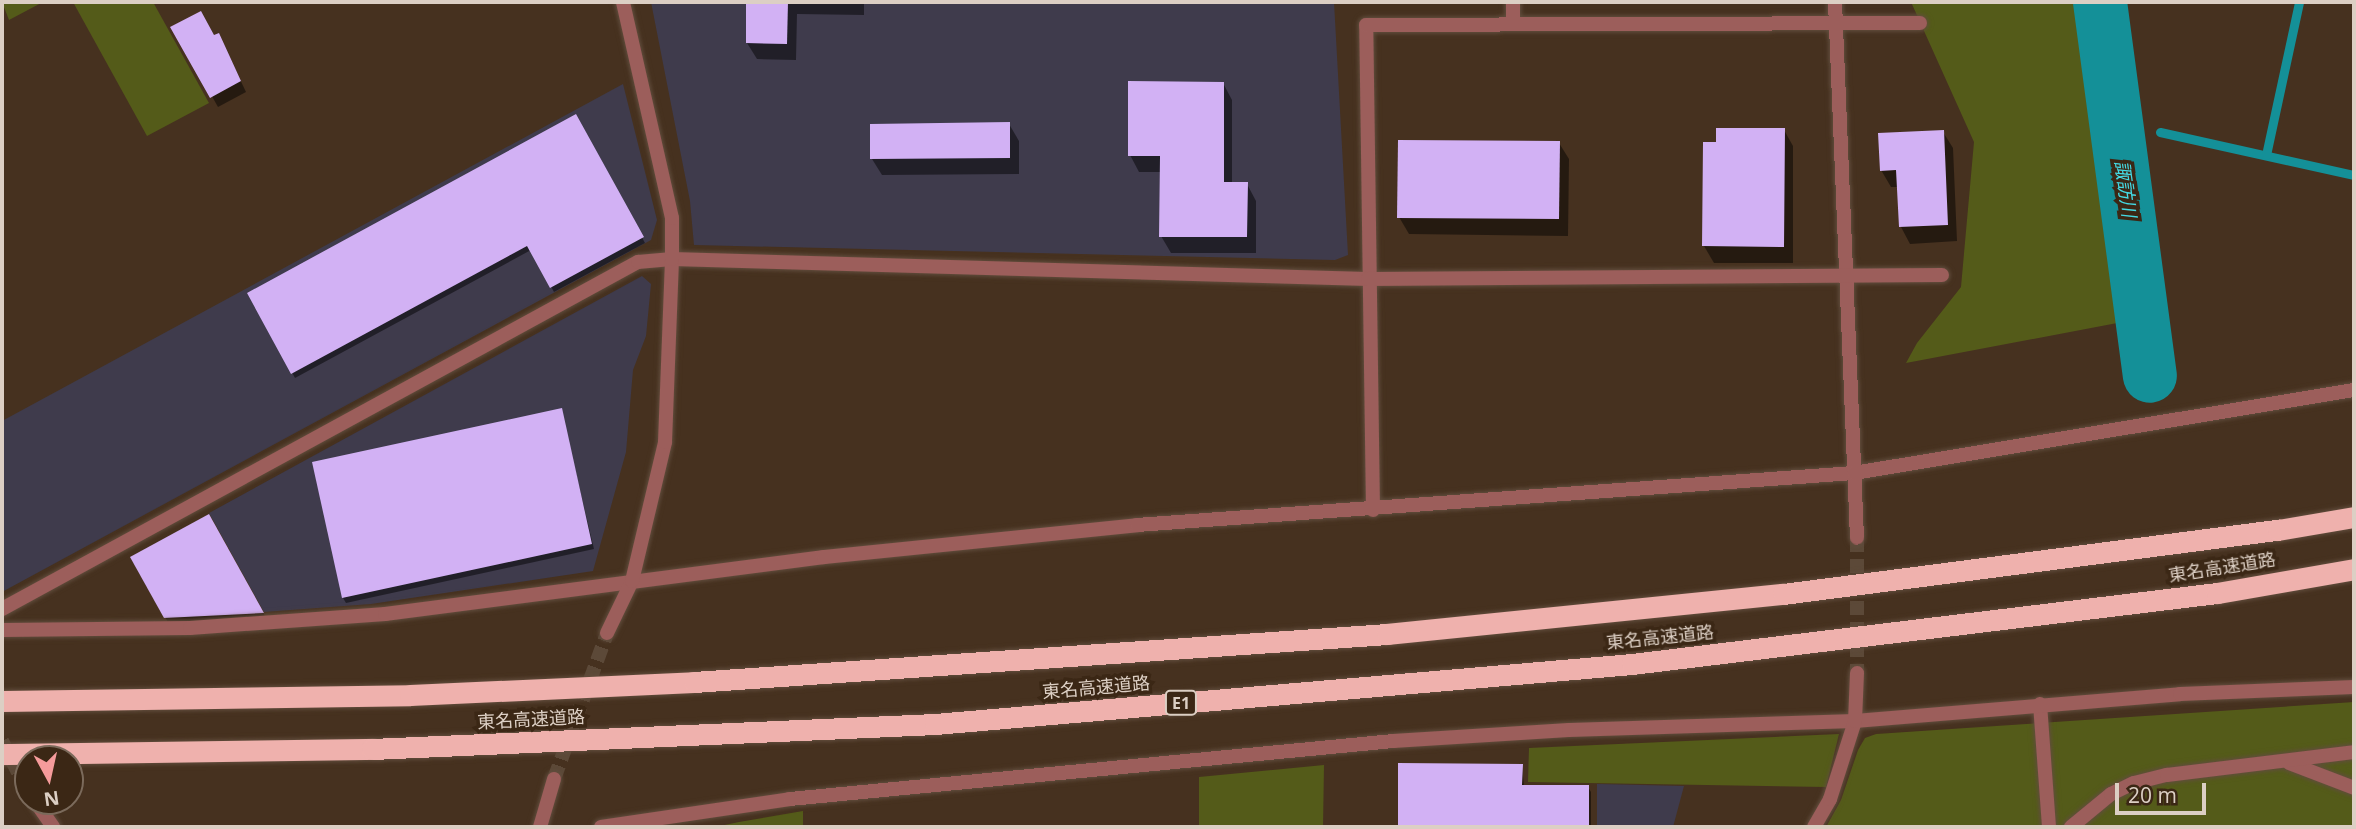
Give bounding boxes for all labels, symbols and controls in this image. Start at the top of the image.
water label: 諏訪川 [2110,159,2140,219]
street label: 東名高速道路 [2167,548,2277,586]
street label: 東名高速道路 [1605,621,1715,653]
street label: 東名高速道路 [1041,672,1151,702]
road number: E1 [1164,690,1198,716]
street label: 東名高速道路 [477,705,585,733]
north arrow [14,745,84,815]
scale bar [2118,770,2209,814]
text: 20 m [2128,781,2177,809]
text: N [42,785,61,813]

